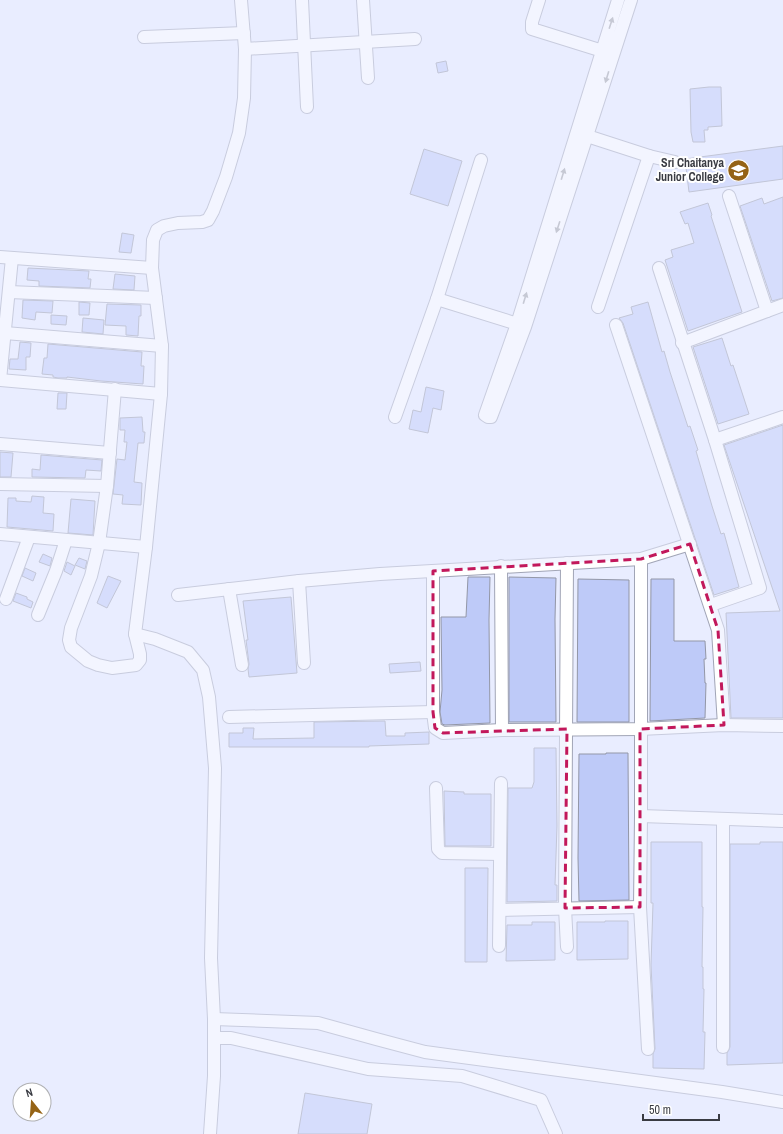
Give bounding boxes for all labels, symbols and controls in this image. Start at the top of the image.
one-way arrow [608,17,614,29]
one-way arrow [603,71,609,83]
place label: Sri Chaitanya Junior College [656,155,725,185]
school or university icon: Sri Chaitanya Junior College [726,157,752,183]
one-way arrow [560,168,566,180]
one-way arrow [555,222,561,234]
one-way arrow [522,292,528,304]
north arrow [12,1082,52,1122]
text: N [24,1085,34,1100]
scale bar [643,1096,719,1122]
text: 50 m [649,1102,671,1118]

